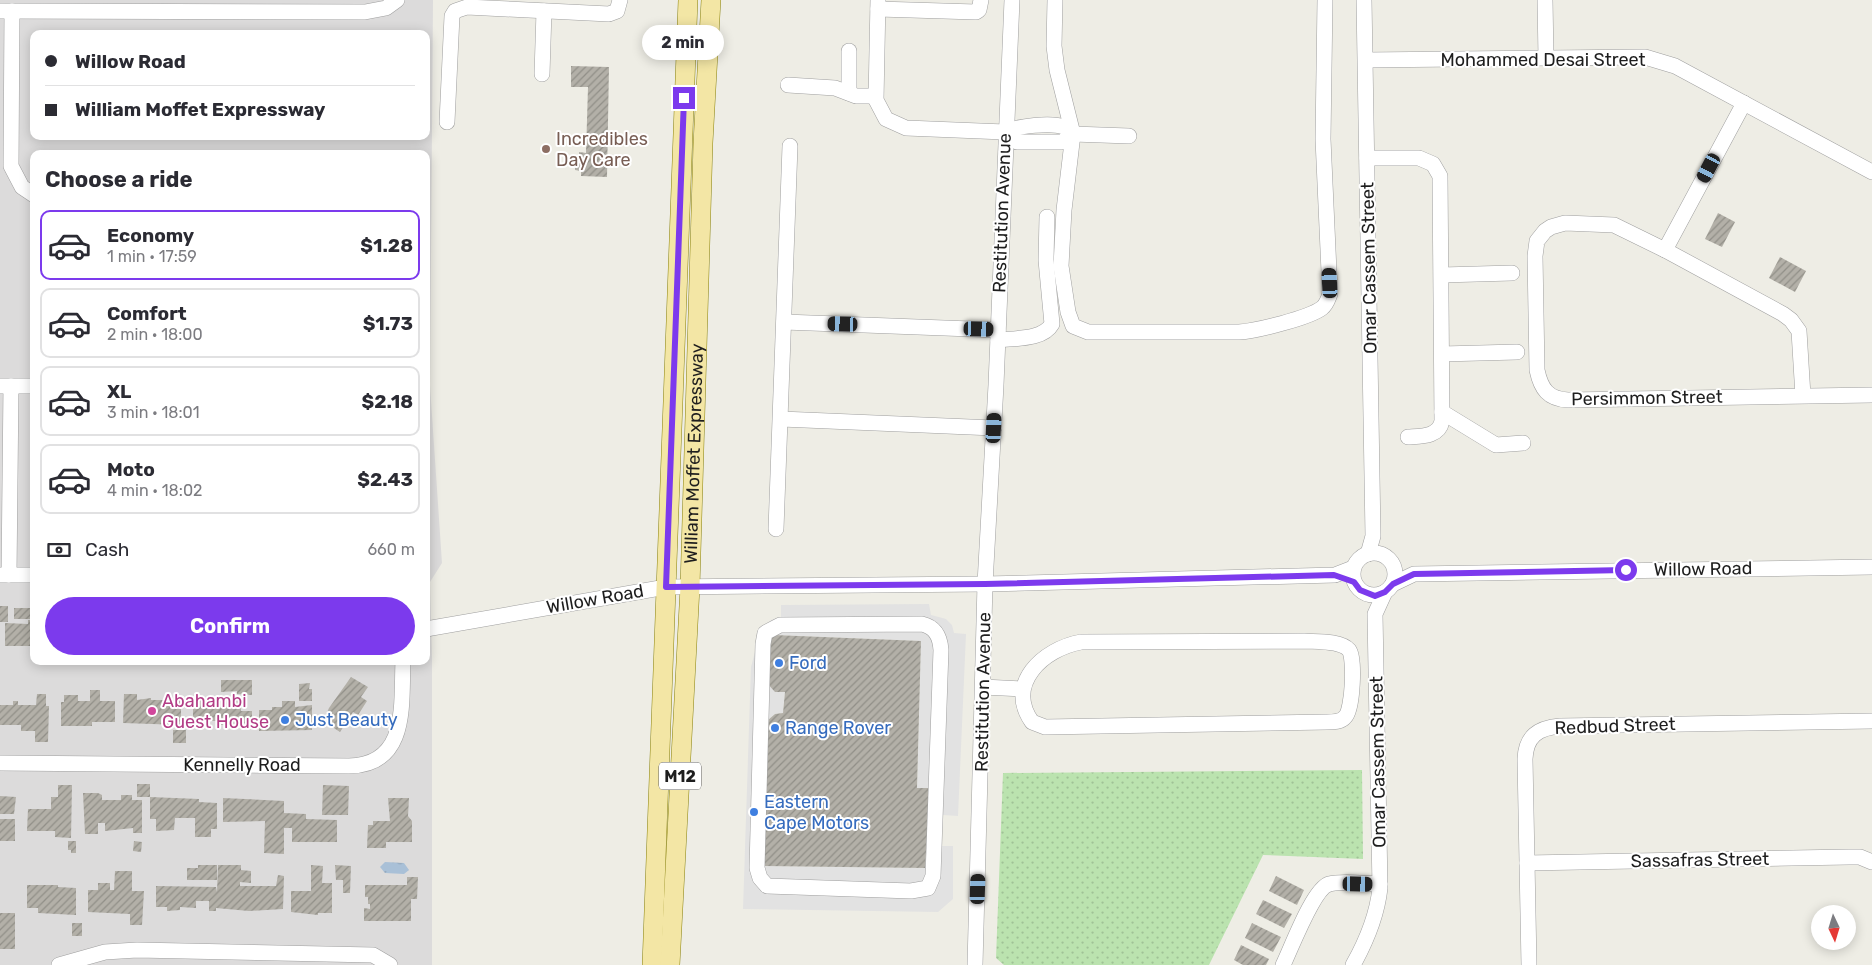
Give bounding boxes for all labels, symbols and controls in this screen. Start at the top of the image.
callout: 2 min [643,26,725,61]
text: 2 min [661,33,705,52]
street label: Mohammed Desai Street [1440,49,1646,71]
text: Willow Road [75,50,186,73]
route end [673,87,695,109]
text: William Moffet Expressway [75,98,325,121]
place label: Incredibles Day Care [556,128,648,171]
street label: Restitution Avenue [988,133,1016,293]
marker: Incredibles Day Care [540,143,552,155]
car [1695,151,1722,185]
text: Choose a ride [45,166,192,193]
street label: Omar Cassem Street [1357,182,1381,354]
icon: car [47,223,92,268]
text: Economy [107,224,194,247]
text: $1.28 [360,234,413,257]
text: 1 min · 17:59 [107,247,197,266]
car [1321,268,1338,298]
icon: car [47,301,92,346]
text: Comfort [107,302,187,325]
text: $1.73 [363,312,413,335]
car [827,316,858,332]
car [963,321,994,337]
text: 2 min · 18:00 [107,325,203,344]
street label: William Moffet Expressway [680,343,708,564]
icon: car [47,379,92,424]
text: XL [107,380,131,403]
street label: Persimmon Street [1571,386,1723,410]
text: $2.18 [361,390,413,413]
text: 3 min · 18:01 [107,403,200,422]
car [985,413,1002,443]
icon: car [47,457,92,502]
text: Moto [107,458,155,481]
text: $2.43 [357,468,413,491]
text: 4 min · 18:02 [107,481,202,500]
icon: cash [45,536,73,564]
text: Cash [85,538,129,561]
text: 660 m [367,540,415,559]
street label: Willow Road [1653,557,1753,581]
route start [1615,559,1637,581]
street label: Willow Road [544,580,646,618]
button: Confirm [45,597,415,655]
street label: Restitution Avenue [971,612,995,772]
place label: Ford [789,652,827,674]
marker: Ford [773,657,785,669]
street label: Omar Cassem Street [1366,676,1390,848]
place label: Abahambi Guest House [162,690,269,733]
marker: Abahambi Guest House [146,705,158,717]
place label: Just Beauty [295,709,398,731]
street label: Redbud Street [1554,713,1676,739]
marker: Just Beauty [279,714,291,726]
place label: Range Rover [785,717,891,739]
marker: Range Rover [769,722,781,734]
street label: Kennelly Road [183,754,301,776]
road number: M12 [659,762,701,789]
place label: Eastern Cape Motors [764,791,869,834]
marker: Eastern Cape Motors [748,806,760,818]
street label: Sassafras Street [1631,848,1769,872]
car [969,874,986,904]
car [1342,876,1373,892]
north arrow [1811,905,1856,950]
map controls [1811,905,1856,950]

